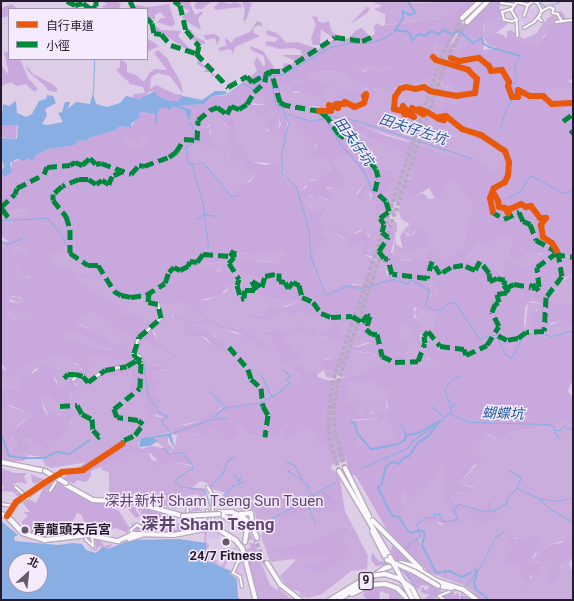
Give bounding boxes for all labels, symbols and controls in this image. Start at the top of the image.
legend [8,8,148,60]
text: 自行車道 [46,19,94,33]
text: 小徑 [46,39,70,53]
water label: 田夫仔左坑 [377,110,449,148]
water label: 田夫仔坑 [331,113,377,169]
water label: 蝴蝶坑 [482,404,524,422]
district label: 深井新村 Sham Tseng Sun Tsuen [104,493,324,511]
district label: 深井 Sham Tseng [141,515,275,535]
place label: 青龍頭天后宮 [33,522,111,538]
marker: 青龍頭天后宮 [20,525,30,535]
marker: 24/7 Fitness [221,537,231,547]
place label: 24/7 Fitness [189,548,263,564]
north arrow [8,553,48,593]
text: 北 [25,554,41,571]
road number: 9 [358,571,374,591]

